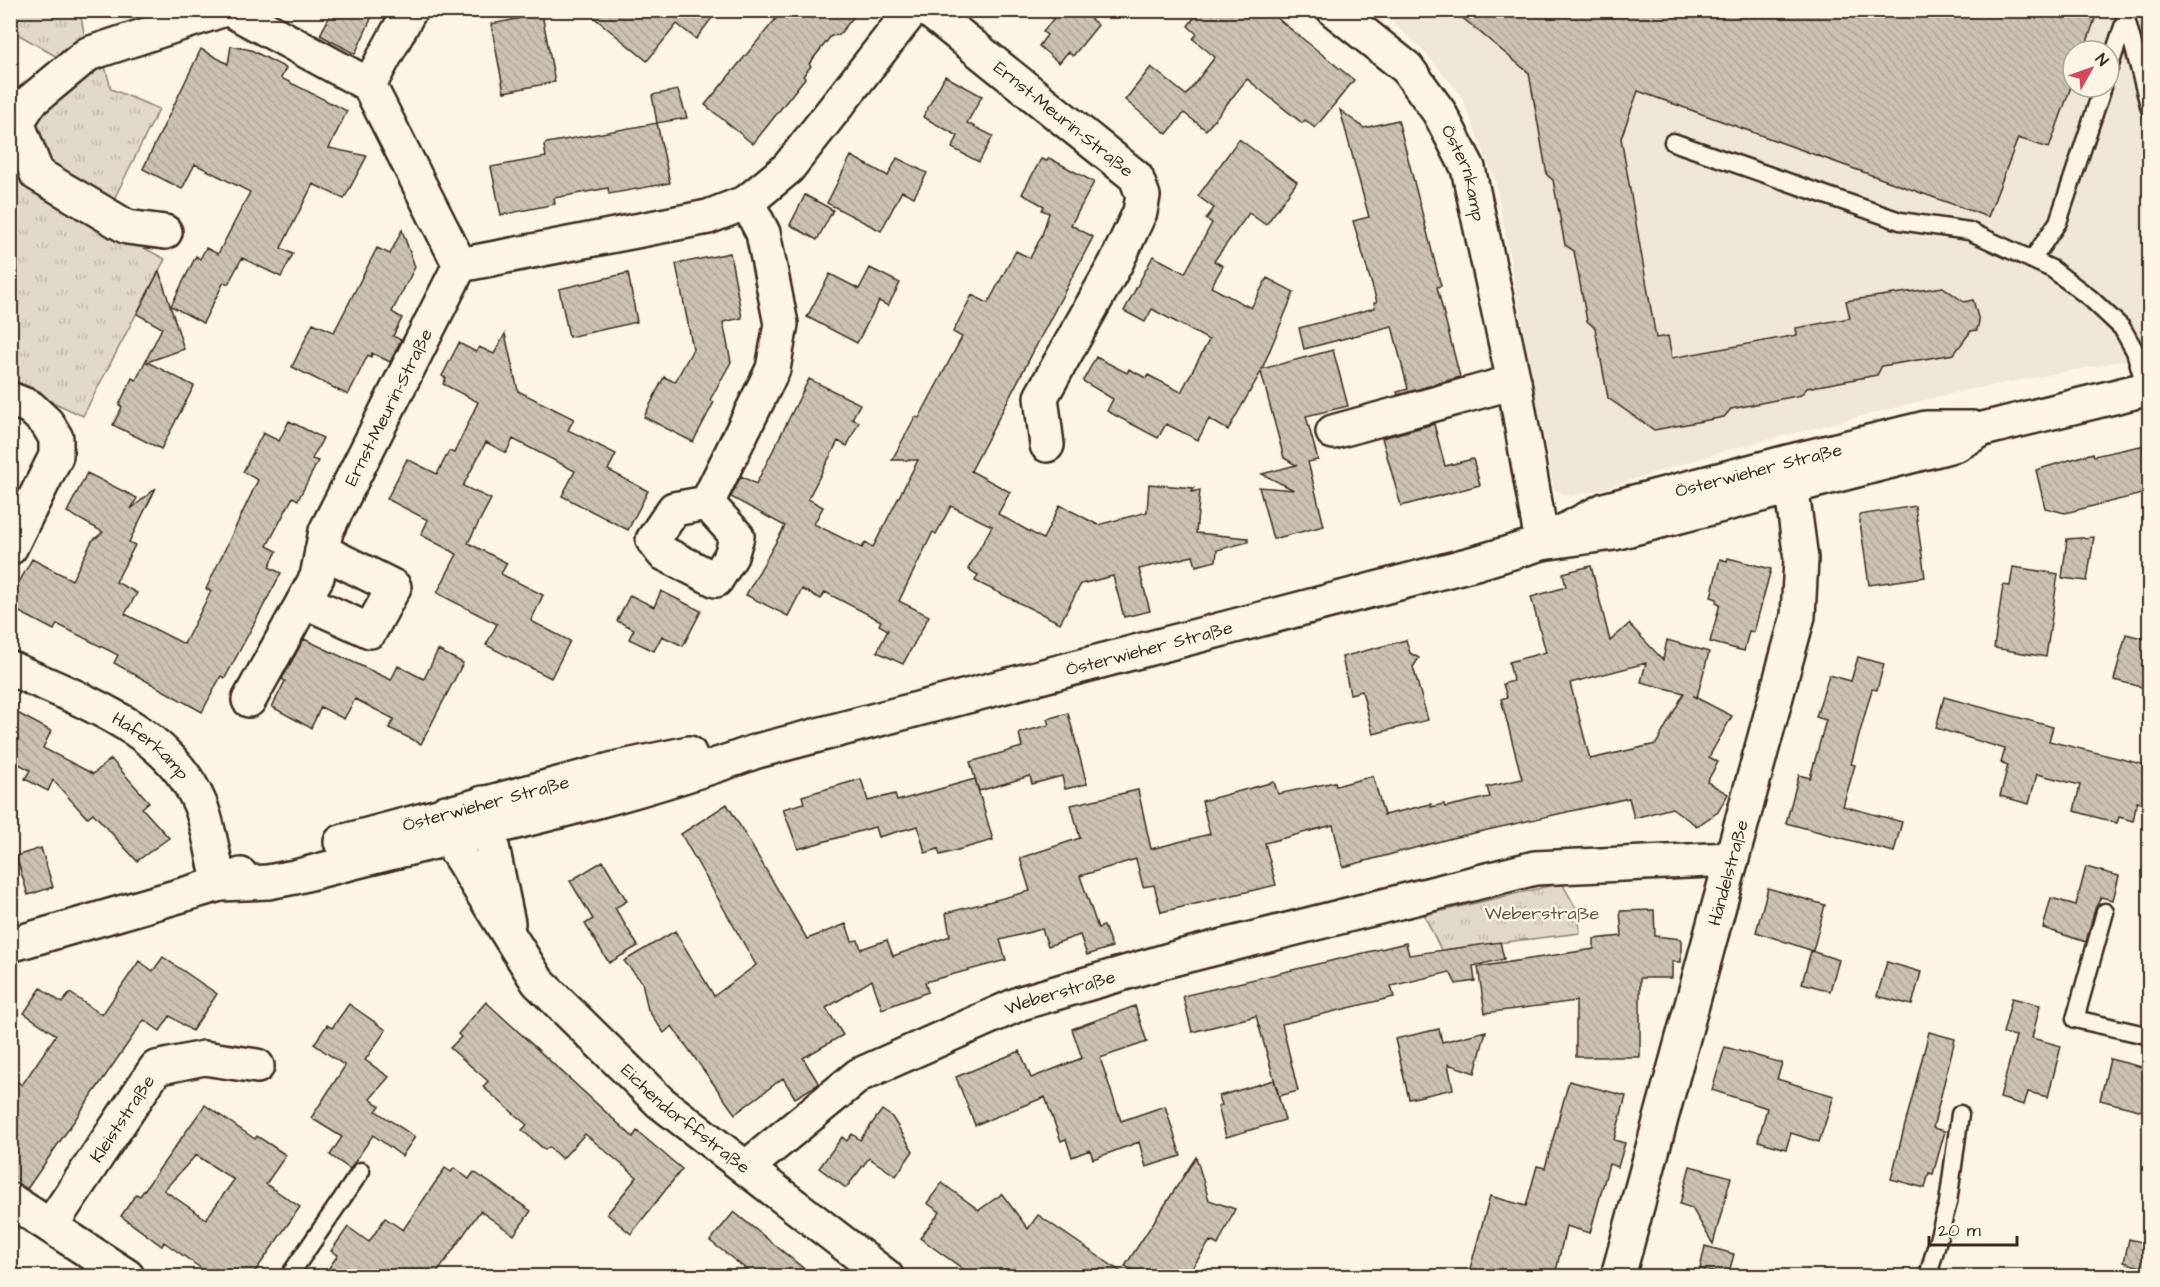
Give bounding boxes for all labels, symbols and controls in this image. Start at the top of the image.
north arrow [2061,39,2121,99]
text: N [2090,49,2113,71]
street label: Ernst-Meurin-Straße [988,55,1139,183]
street label: Östernkamp [1435,120,1492,223]
street label: Ernst-Meurin-Straße [338,324,439,490]
street label: Österwieher Straße [1672,437,1845,503]
street label: Österwieher Straße [1063,614,1236,682]
street label: Haferkamp [107,706,195,785]
street label: Österwieher Straße [400,769,572,837]
street label: Händelstraße [1702,817,1754,929]
park label: Weberstraße [1485,901,1599,926]
street label: Weberstraße [1001,964,1118,1021]
street label: Eichendorffstraße [615,1058,756,1180]
street label: Kleiststraße [84,1070,161,1167]
scale bar [1929,1209,2018,1247]
text: 20 m [1938,1218,1981,1243]

